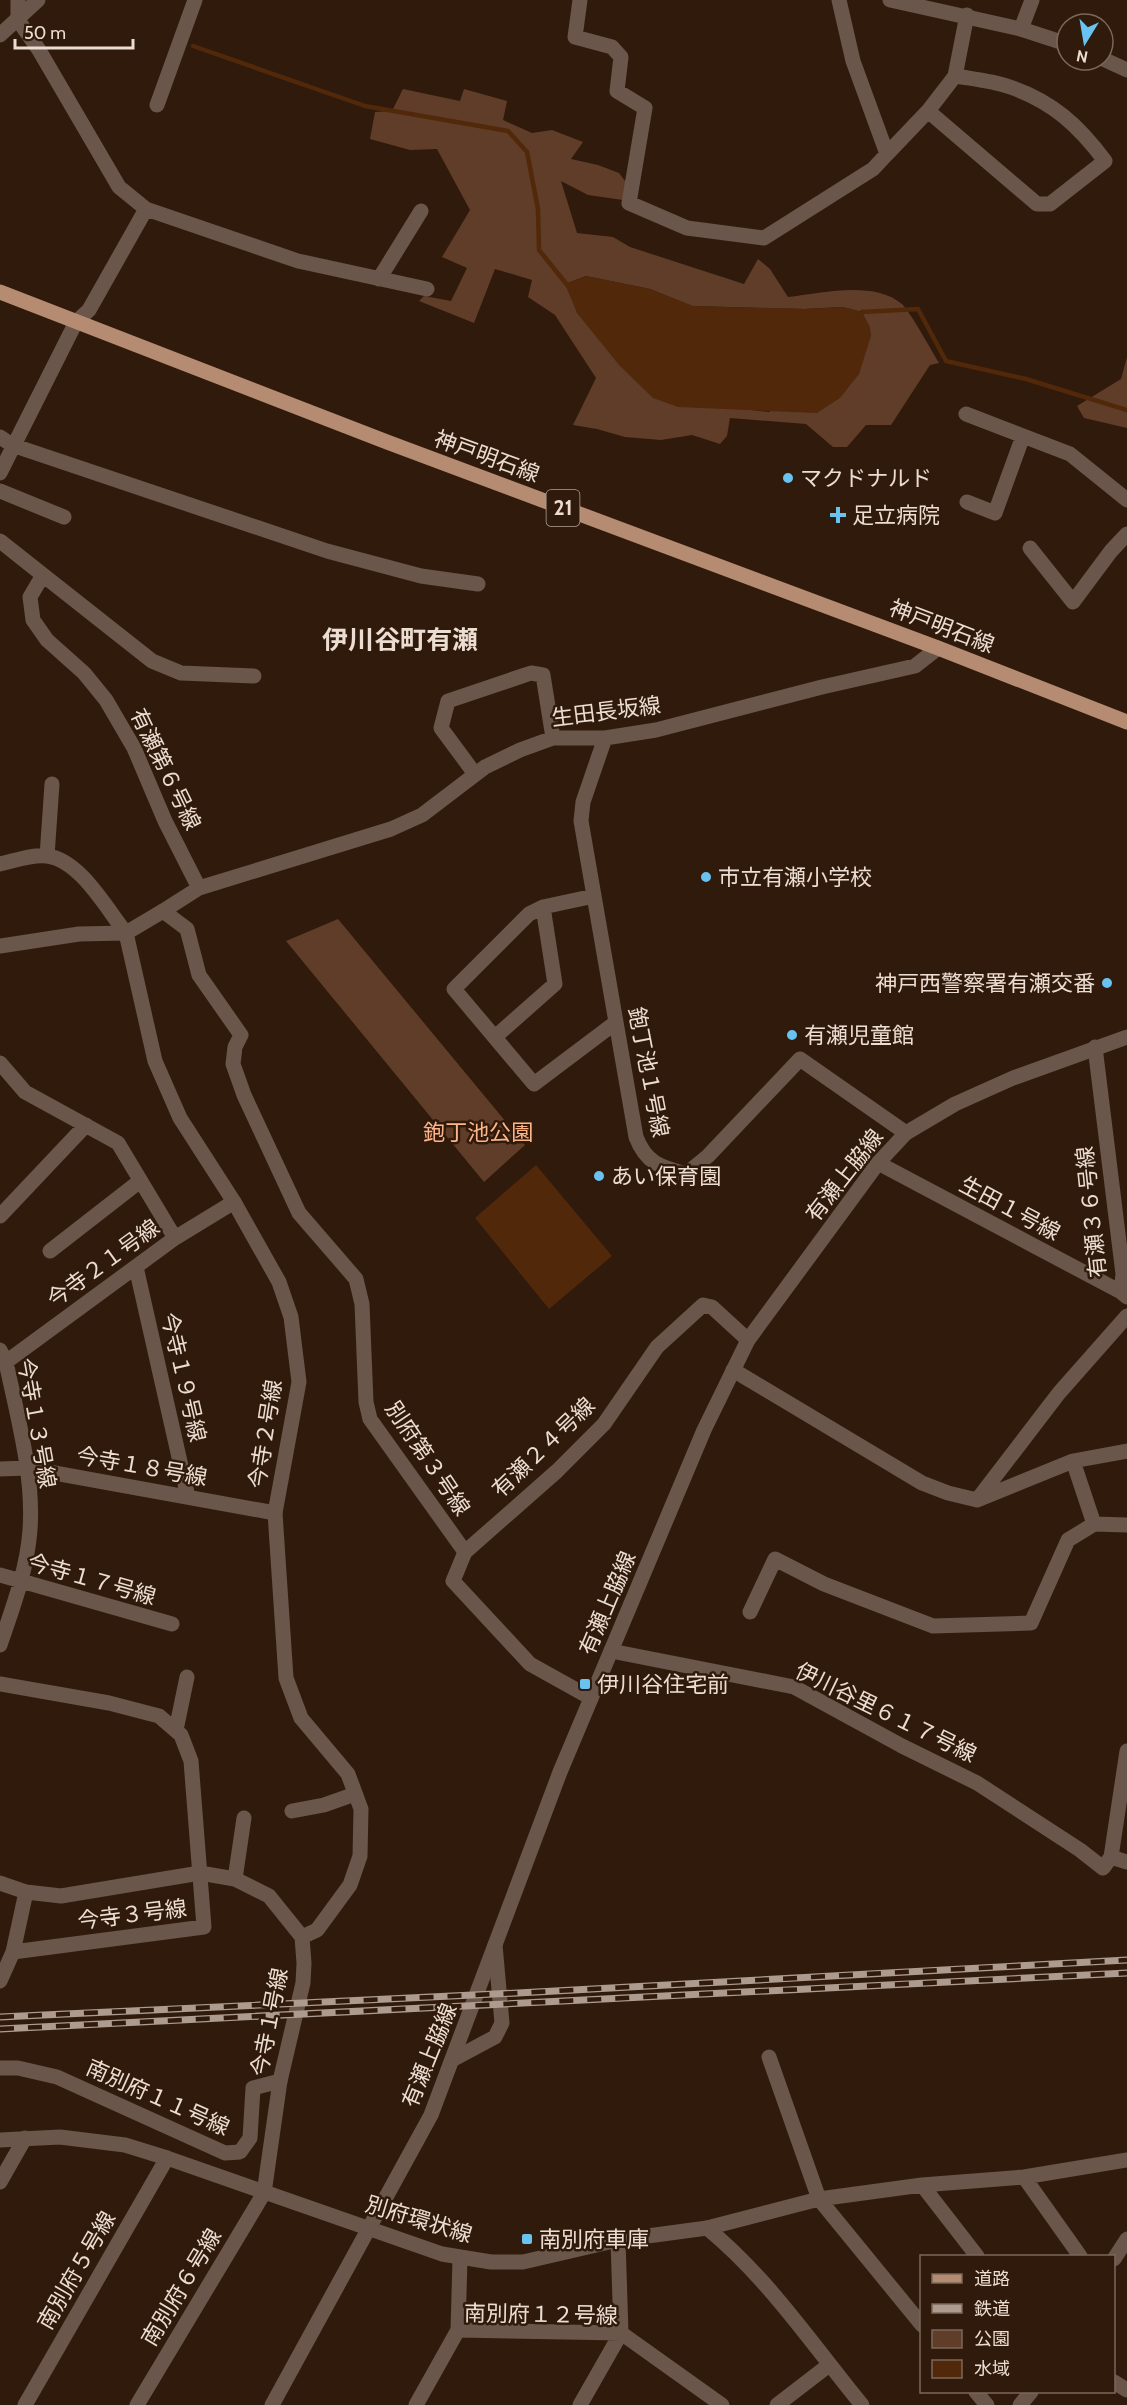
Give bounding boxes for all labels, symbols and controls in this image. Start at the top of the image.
scale bar [15,12,134,50]
north arrow [1055,12,1115,72]
text: 50 m [24,22,66,44]
text: N [1075,46,1090,67]
street label: 神戸明石線 [431,425,543,488]
place label: マクドナルド [800,465,932,492]
marker: マクドナルド [781,471,795,485]
road number: 21 [546,490,580,526]
place label: 足立病院 [852,502,940,529]
marker: 足立病院 [829,506,847,524]
street label: 神戸明石線 [886,594,998,659]
district label: 伊川谷町有瀬 [322,624,478,656]
street label: 生田長坂線 [550,691,662,732]
street label: 有瀬第６号線 [124,704,207,834]
place label: 市立有瀬小学校 [718,864,872,891]
marker: 市立有瀬小学校 [699,870,713,884]
place label: 神戸西警察署有瀬交番 [875,970,1095,997]
marker: 神戸西警察署有瀬交番 [1100,976,1114,990]
street label: 鉋丁池１号線 [623,1005,674,1139]
place label: 有瀬児童館 [804,1022,914,1049]
marker: 有瀬児童館 [785,1028,799,1042]
park label: 鉋丁池公園 [423,1119,533,1146]
street label: 有瀬上脇線 [800,1124,889,1227]
street label: 有瀬３６号線 [1071,1145,1112,1279]
place label: あい保育園 [611,1163,721,1190]
marker: あい保育園 [592,1169,606,1183]
street label: 生田１号線 [955,1171,1065,1246]
street label: 今寺２１号線 [42,1214,165,1313]
street label: 今寺１９号線 [156,1310,212,1444]
street label: 今寺１３号線 [12,1356,61,1490]
street label: 今寺２号線 [244,1378,287,1491]
street label: 有瀬２４号線 [486,1392,600,1503]
street label: 別府第３号線 [379,1396,476,1521]
street label: 今寺１８号線 [75,1442,209,1491]
street label: 有瀬上脇線 [574,1547,641,1659]
street label: 今寺１７号線 [25,1548,159,1611]
street label: 伊川谷里６１７号線 [791,1657,981,1768]
place label: 伊川谷住宅前 [597,1671,729,1698]
marker: 伊川谷住宅前 [578,1677,592,1691]
street label: 今寺３号線 [76,1894,188,1935]
street label: 今寺１号線 [246,1966,293,2079]
street label: 有瀬上脇線 [396,1999,463,2111]
street label: 南別府１１号線 [82,2054,234,2141]
street label: 別府環状線 [362,2190,475,2248]
street label: 南別府５号線 [32,2206,121,2334]
street label: 南別府６号線 [136,2224,227,2351]
place label: 南別府車庫 [539,2226,649,2253]
marker: 南別府車庫 [520,2232,534,2246]
legend [920,2255,1115,2393]
text: 道路 [974,2268,1010,2290]
text: 鉄道 [974,2298,1010,2320]
street label: 南別府１２号線 [464,2300,618,2329]
text: 公園 [974,2328,1010,2350]
text: 水域 [974,2358,1010,2380]

